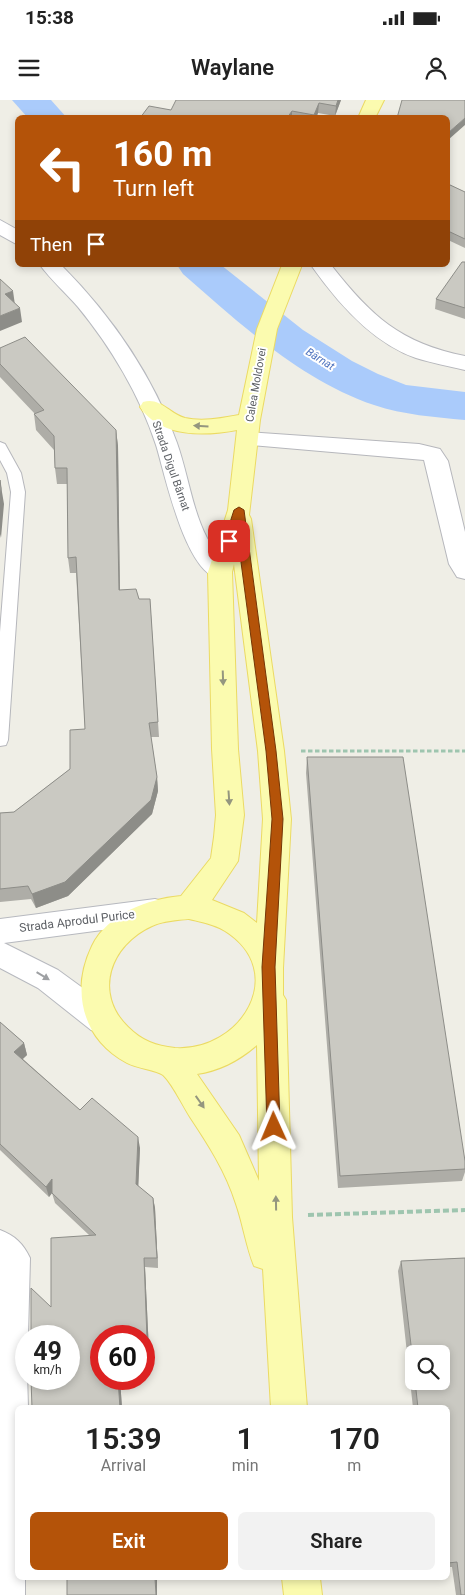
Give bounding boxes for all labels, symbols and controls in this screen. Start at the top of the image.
text: 15:38 [25,6,74,29]
icon: menu [15,54,43,82]
icon: person [422,54,450,82]
text: Waylane [191,55,274,80]
text: 160 m [113,134,212,175]
icon: left [30,135,95,200]
text: Turn left [113,176,194,201]
icon: arrive [82,230,110,258]
text: Then [30,233,72,256]
water label: Bârnat [303,345,337,373]
street label: Calea Moldovei [243,347,269,423]
street label: Strada Digul Bârnat [150,419,193,513]
one-way arrow [193,421,209,429]
pin [208,520,250,562]
icon: arrive [215,527,243,555]
one-way arrow [219,671,227,687]
one-way arrow [225,790,233,806]
street label: Strada Aprodul Purice [19,907,135,935]
one-way arrow [37,971,50,980]
one-way arrow [195,1095,205,1109]
position arrow [247,1100,299,1152]
one-way arrow [271,1195,279,1211]
speed limit sign: 60 [90,1325,155,1390]
text: 49 [33,1337,62,1366]
map controls [405,1345,450,1390]
button: search [405,1345,450,1390]
text: km/h [33,1363,62,1377]
text: 15:39 [85,1421,162,1456]
text: 1 [237,1421,254,1456]
text: 170 [329,1421,380,1456]
text: Arrival [101,1456,146,1475]
text: min [232,1456,259,1475]
text: m [347,1456,361,1475]
button: Exit [30,1512,228,1570]
button: Share [238,1512,435,1570]

